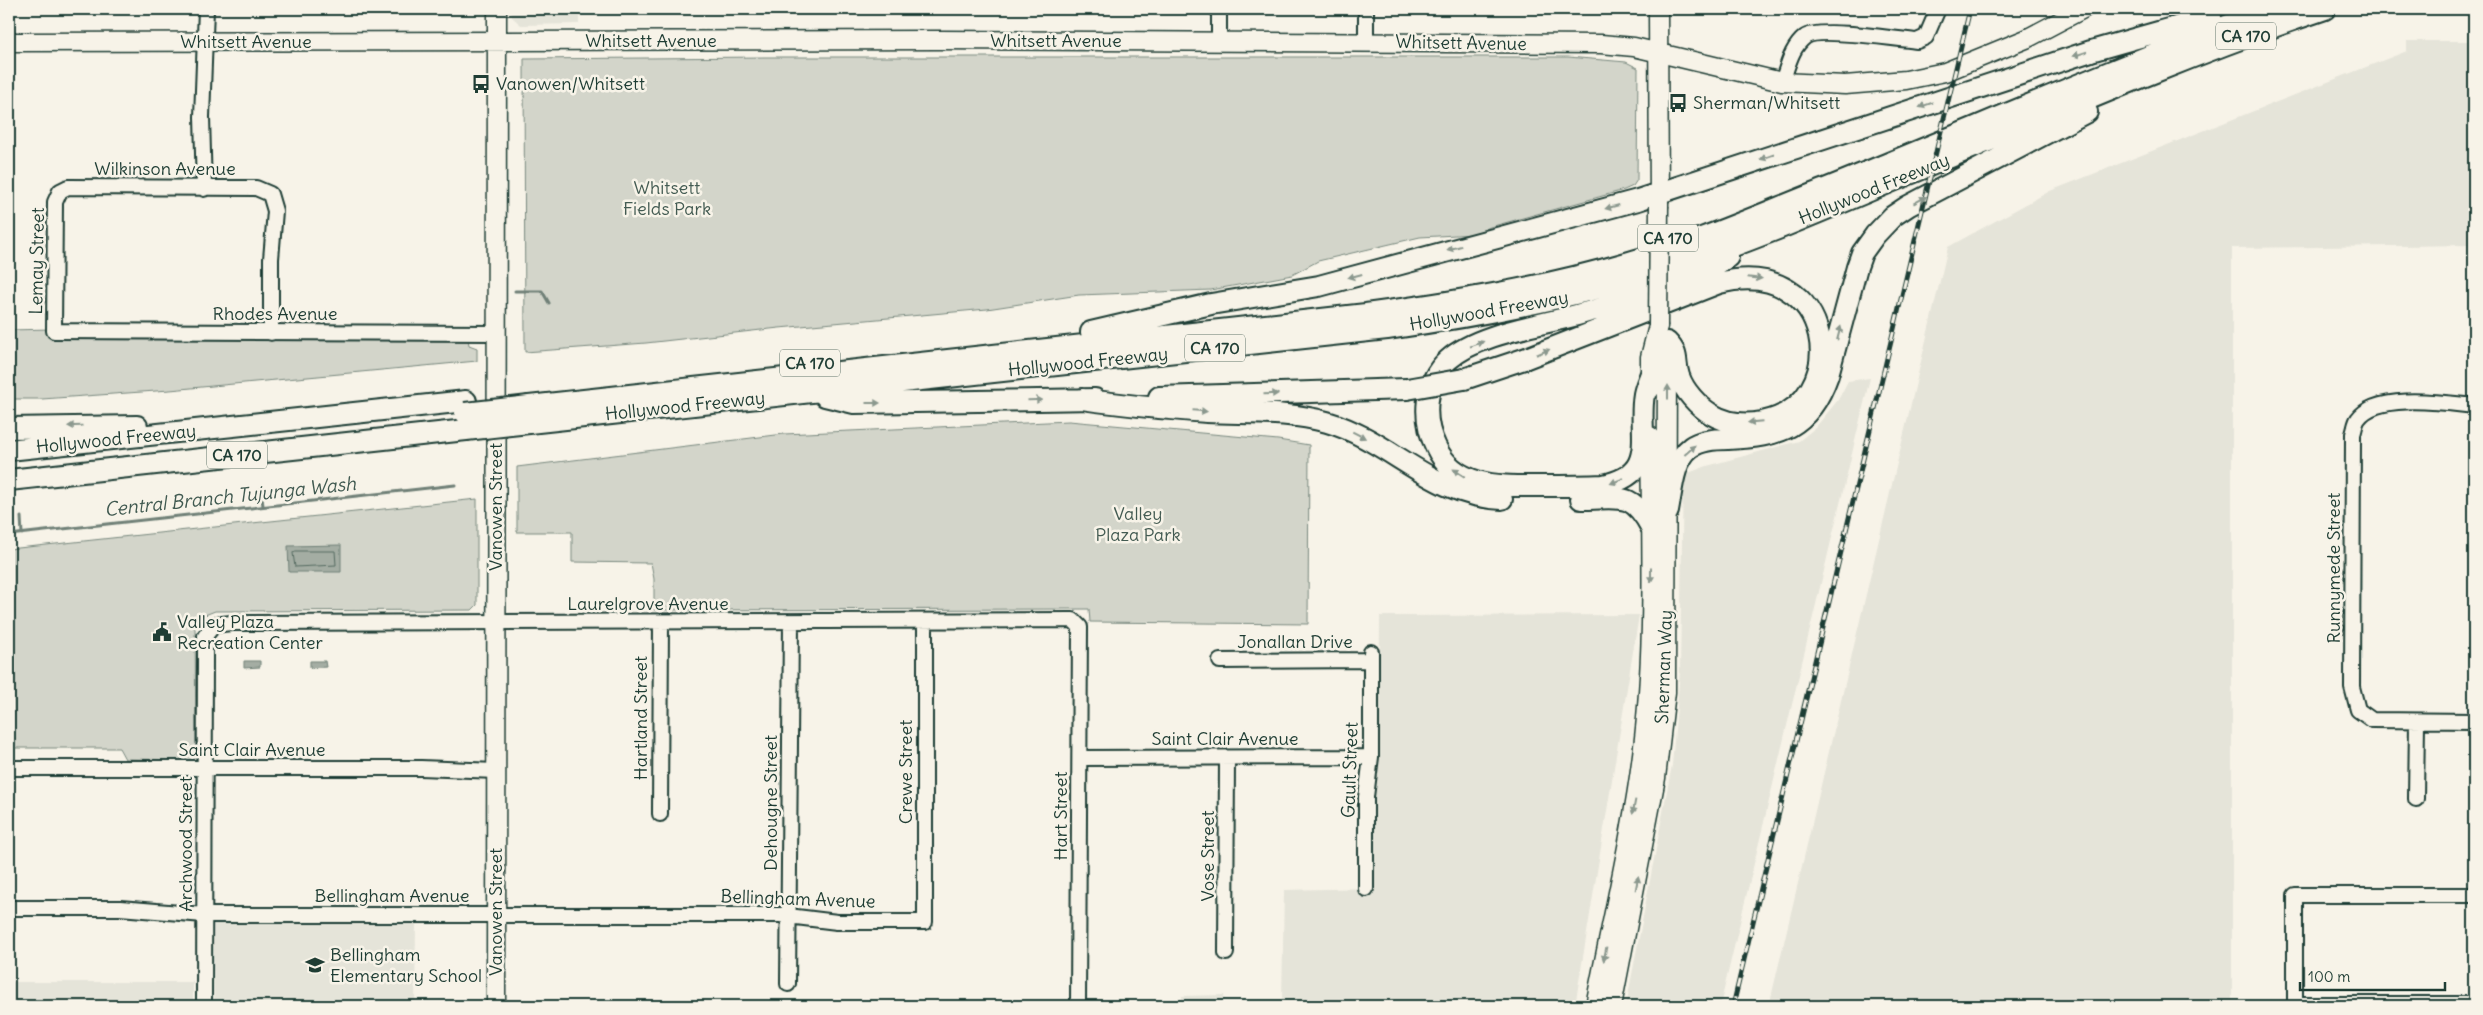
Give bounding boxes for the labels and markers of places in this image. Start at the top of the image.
place label: Vanowen/Whitsett [496,72,645,95]
bus stop icon: Vanowen/Whitsett [470,73,492,95]
place label: Sherman/Whitsett [1693,91,1840,114]
bus stop icon: Sherman/Whitsett [1667,92,1689,114]
place label: Valley Plaza Recreation Center [177,610,324,654]
public building icon: Valley Plaza Recreation Center [151,621,173,643]
place label: Bellingham Elementary School [330,943,482,987]
school or university icon: Bellingham Elementary School [304,954,326,976]

